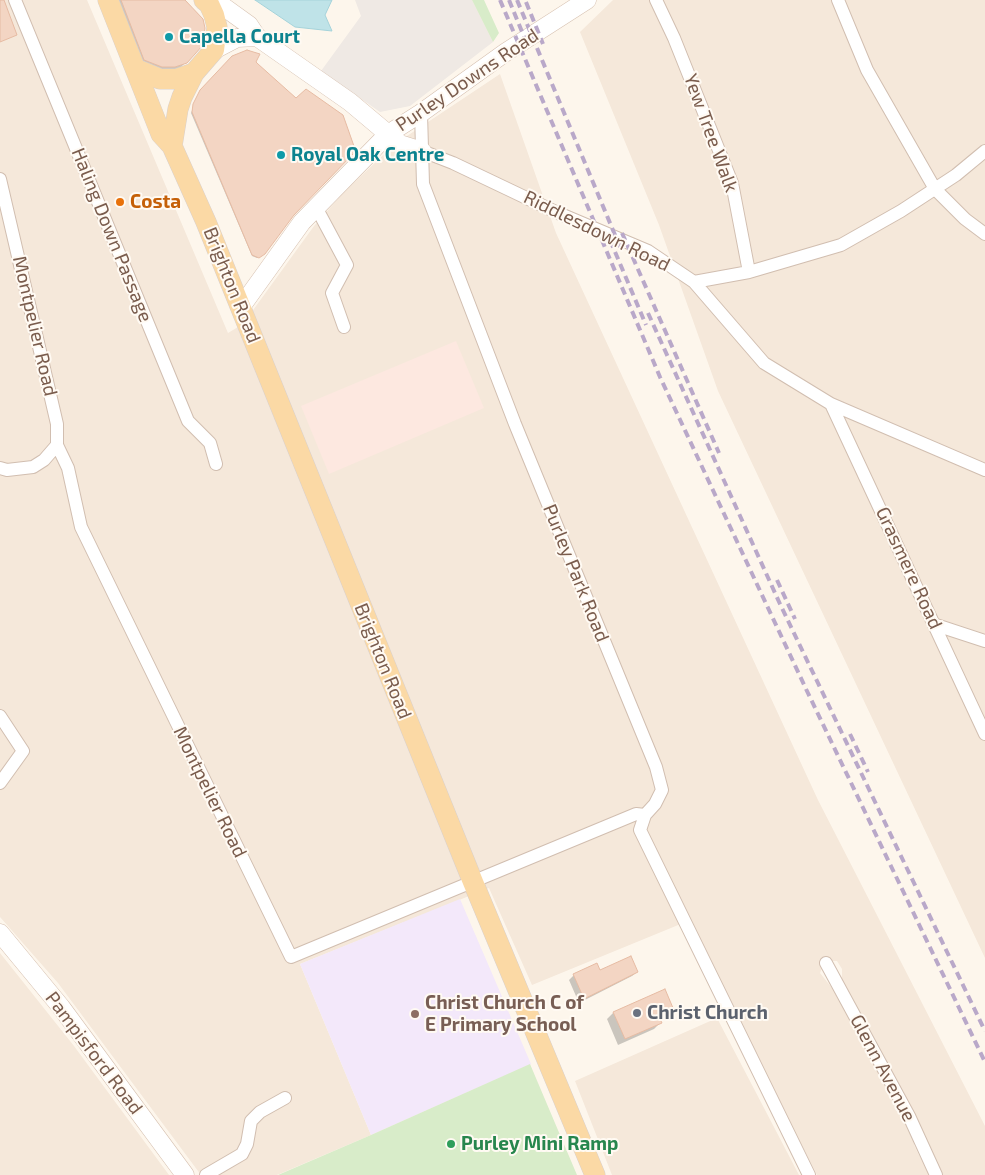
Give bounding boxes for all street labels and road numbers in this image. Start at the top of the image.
street label: Purley Downs Road [391,24,543,136]
street label: Yew Tree Walk [679,71,743,195]
street label: Haling Down Passage [67,145,157,325]
street label: Riddlesdown Road [520,186,674,276]
street label: Brighton Road [198,224,266,346]
street label: Montpelier Road [8,254,62,398]
street label: Purley Park Road [538,501,614,645]
street label: Grasmere Road [871,503,947,633]
street label: Brighton Road [349,600,417,722]
street label: Montpelier Road [168,723,252,861]
street label: Pampisford Road [40,987,148,1119]
street label: Glenn Avenue [845,1011,921,1125]

